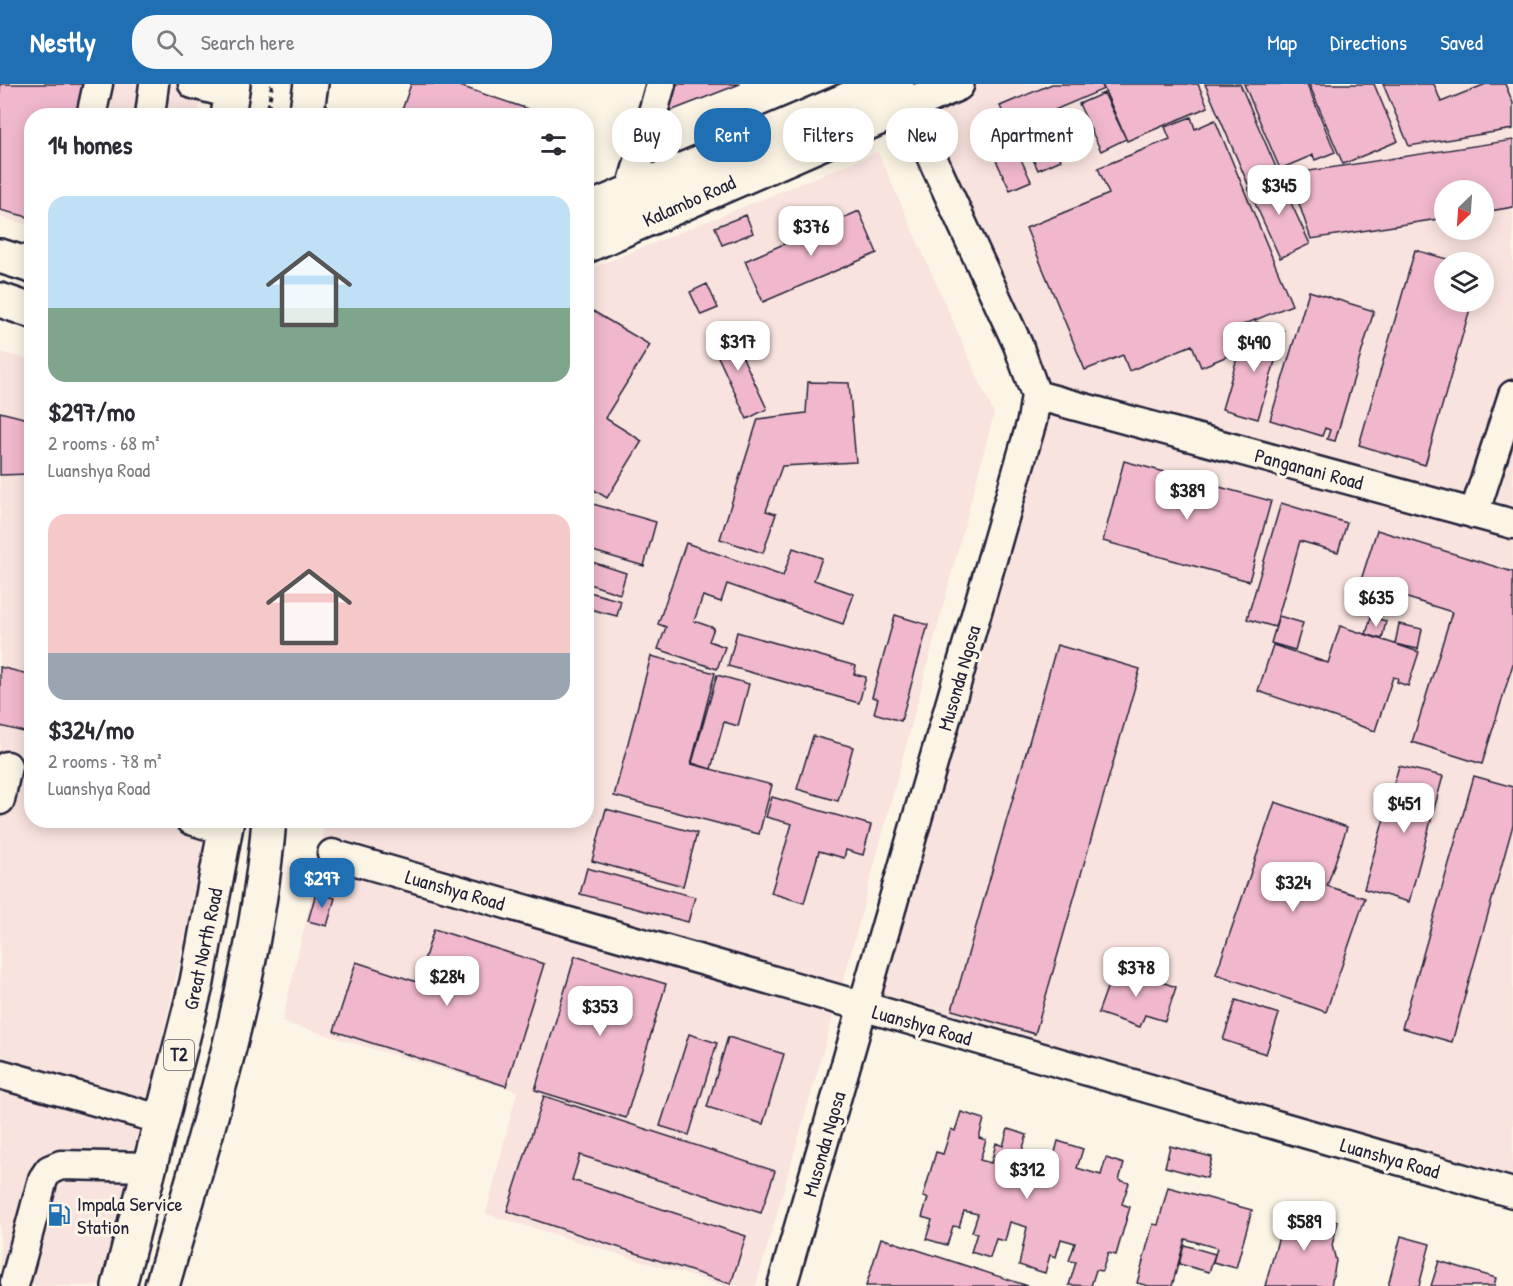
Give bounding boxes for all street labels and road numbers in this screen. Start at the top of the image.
street label: Kalambo Road [638,168,740,233]
street label: Panganani Road [1252,441,1366,496]
street label: Musonda Ngosa [931,622,986,734]
street label: Luanshya Road [402,862,508,917]
street label: Great North Road [176,885,229,1012]
street label: Luanshya Road [869,997,975,1052]
road number: T2 [164,1040,194,1070]
street label: Musonda Ngosa [796,1088,851,1200]
street label: Luanshya Road [1337,1130,1443,1185]

